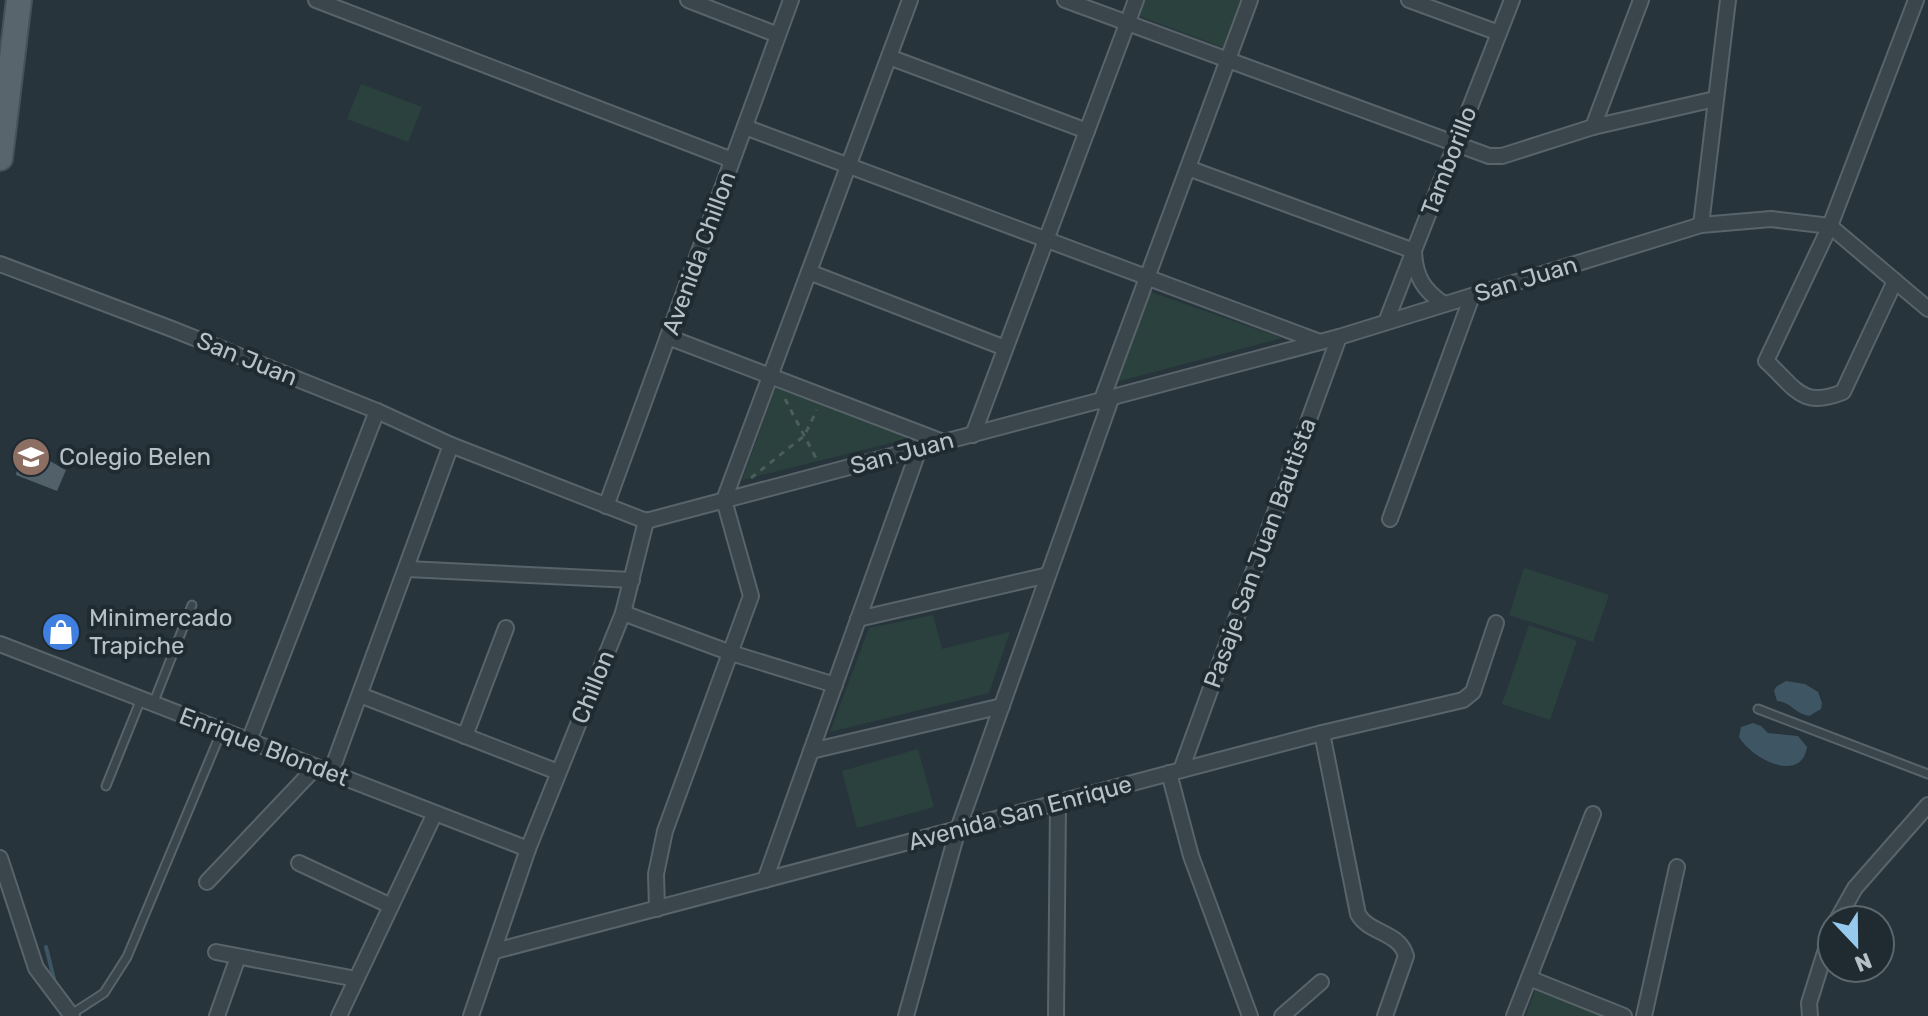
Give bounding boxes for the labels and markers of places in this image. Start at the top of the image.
school or university icon: Colegio Belen [10,436,52,478]
place label: Colegio Belen [59,443,211,471]
place label: Minimercado Trapiche [89,604,232,660]
shop icon: Minimercado Trapiche [40,611,82,653]

